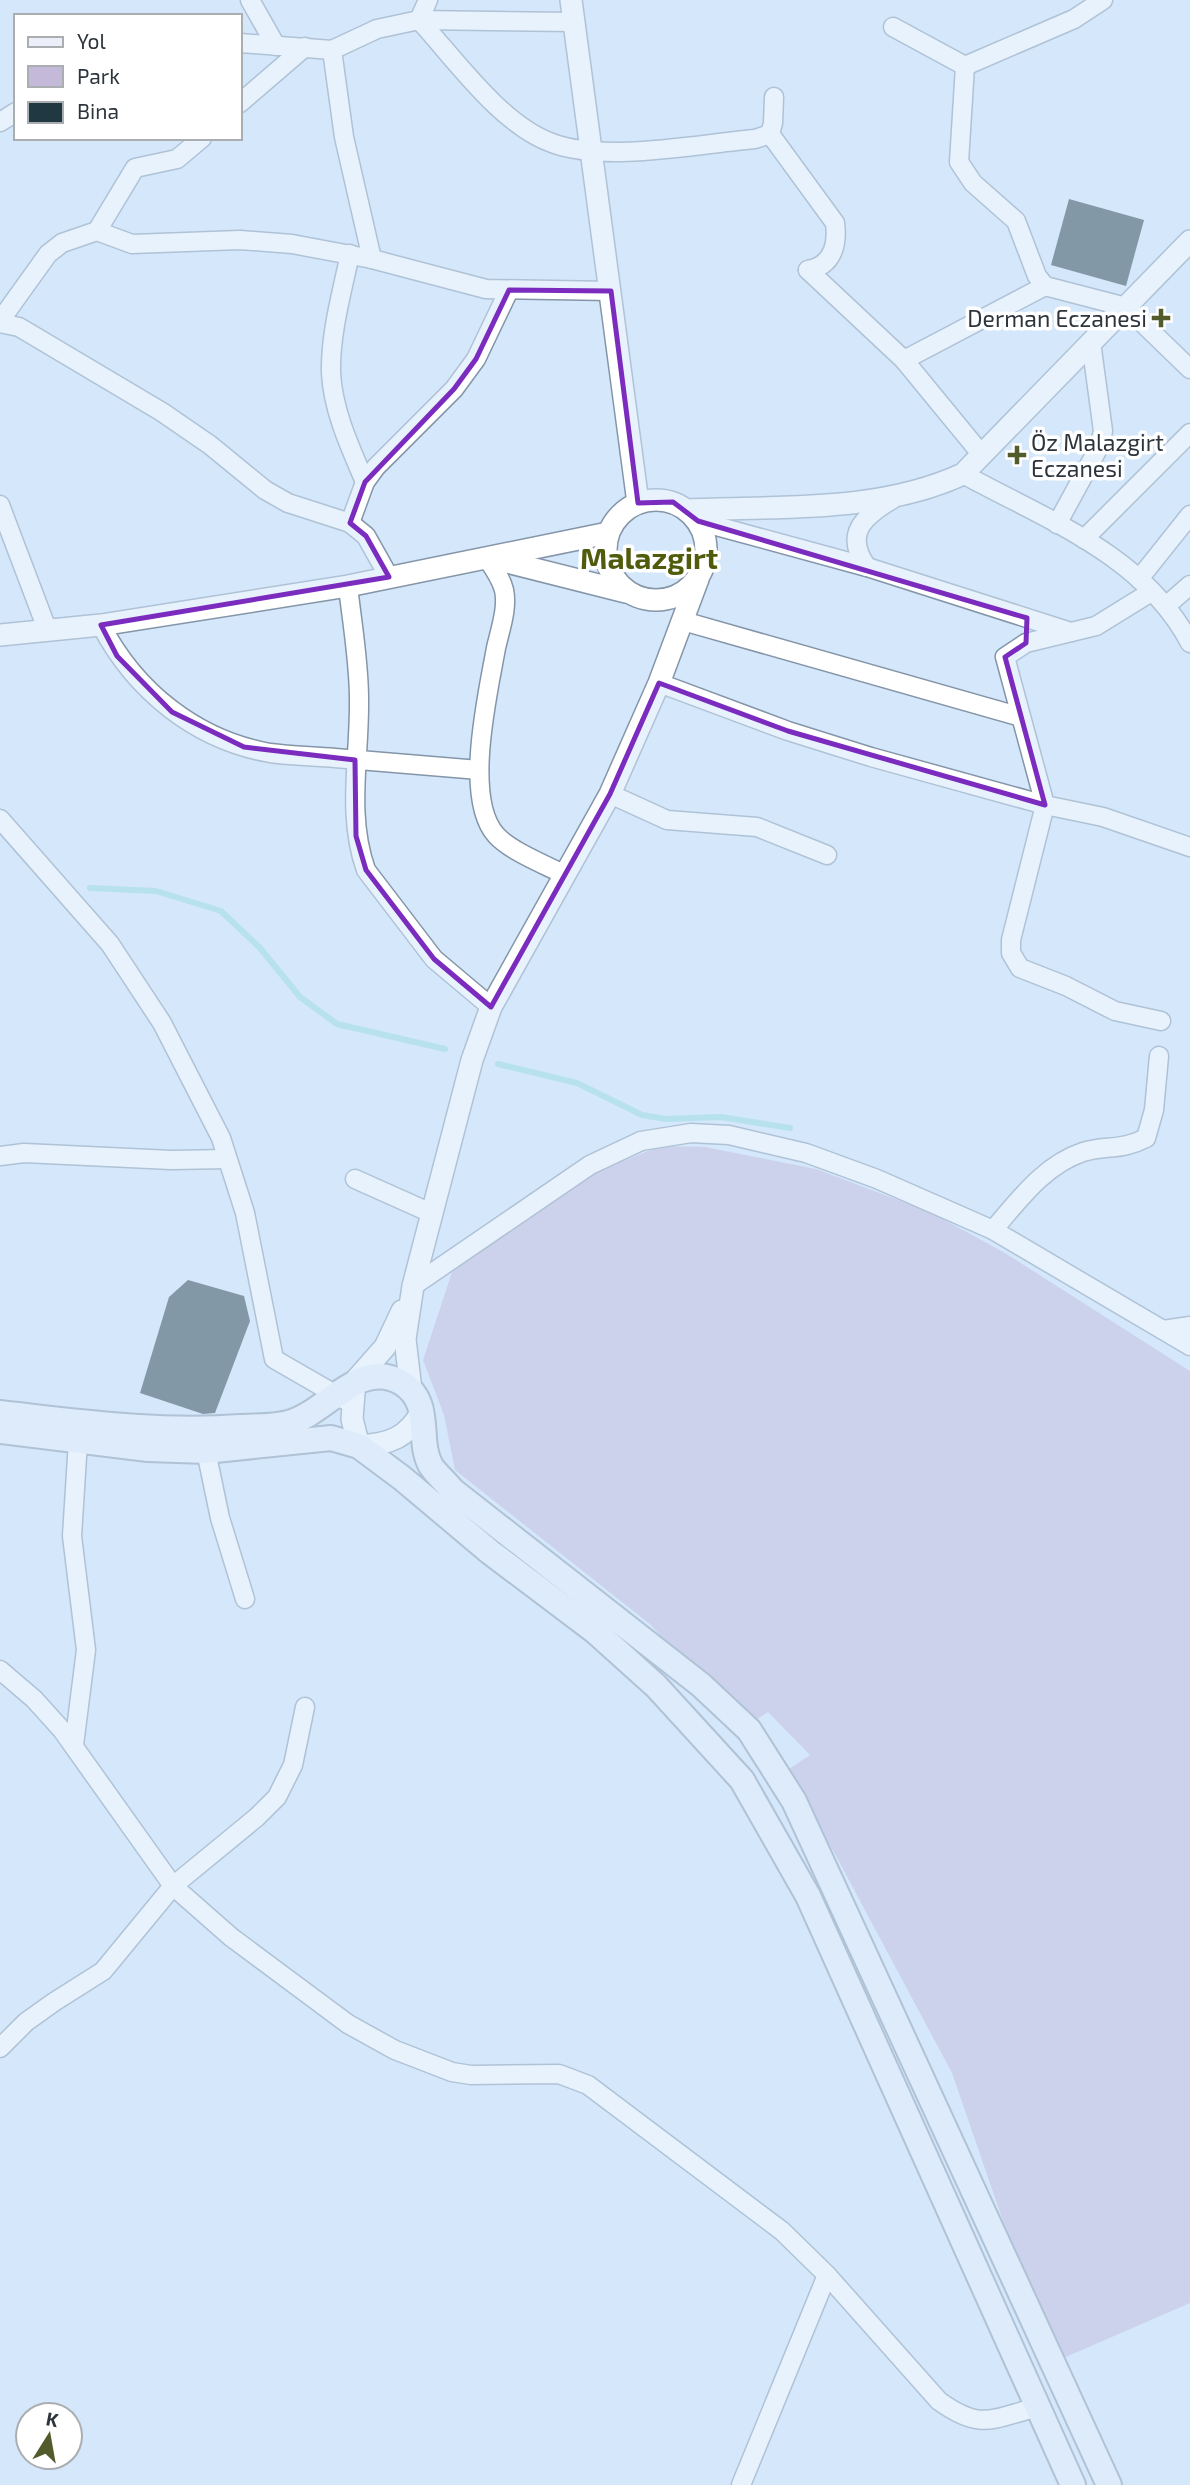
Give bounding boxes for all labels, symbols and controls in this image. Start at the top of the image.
legend [14,14,242,140]
text: Yol [77,28,106,53]
text: Park [77,63,120,88]
text: Bina [77,98,119,123]
place label: Derman Eczanesi [967,304,1147,332]
marker: Derman Eczanesi [1153,310,1169,326]
place label: Öz Malazgirt Eczanesi [1031,428,1164,482]
marker: Öz Malazgirt Eczanesi [1009,447,1025,463]
district label: Malazgirt [580,539,718,575]
north arrow [14,2401,84,2471]
text: K [44,2406,60,2431]

